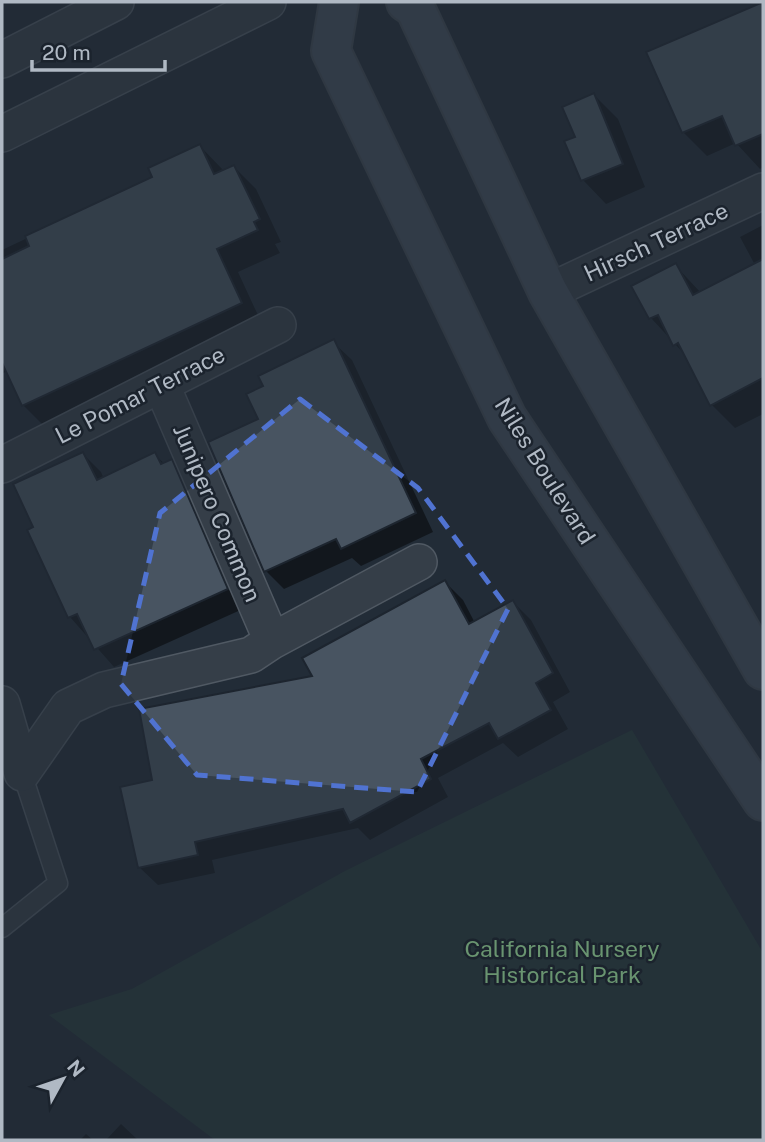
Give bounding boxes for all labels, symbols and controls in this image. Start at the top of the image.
scale bar [32,28,164,72]
text: 20 m [42,40,91,65]
street label: Hirsch Terrace [579,196,732,287]
street label: Le Pomar Terrace [50,340,229,449]
street label: Niles Boulevard [490,393,601,549]
street label: Junipero Common [168,420,267,606]
park label: California Nursery Historical Park [464,935,660,988]
north arrow [28,1044,98,1114]
text: N [63,1055,89,1081]

